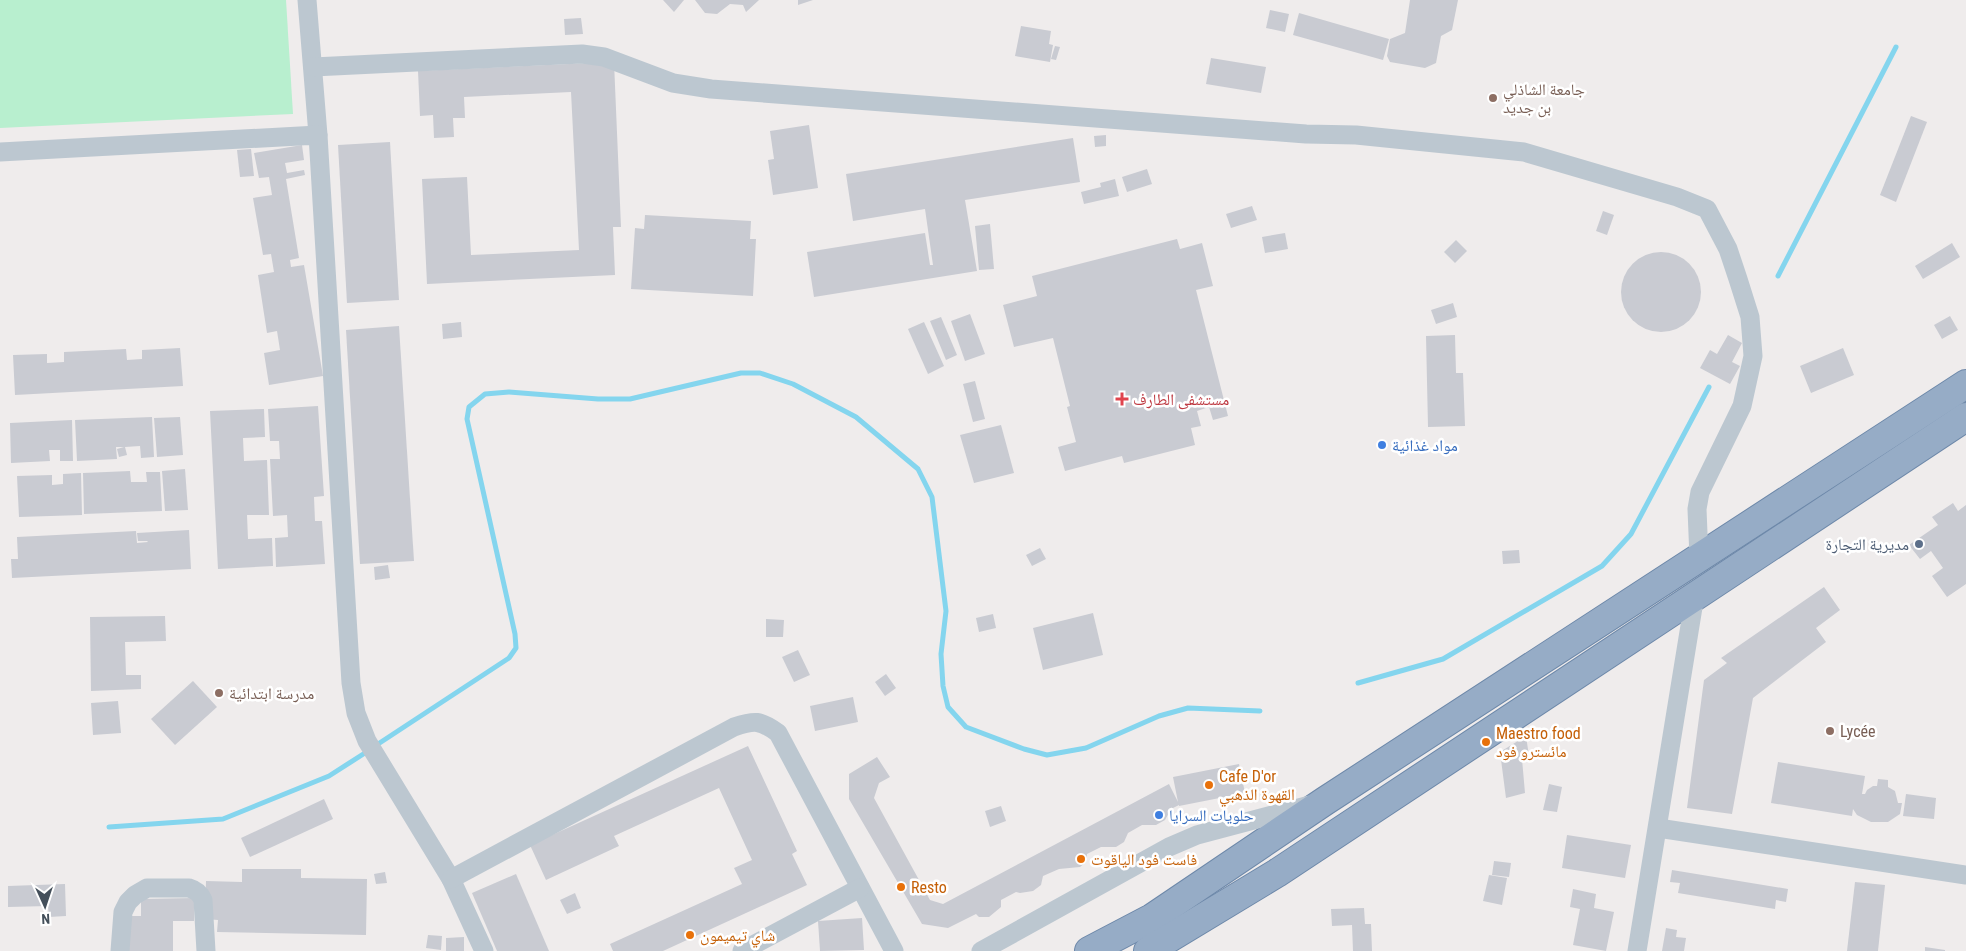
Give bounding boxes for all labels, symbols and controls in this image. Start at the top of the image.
place label: جامعة الشاذلي بن جديد [1503,80,1585,118]
marker: جامعة الشاذلي بن جديد [1487,92,1499,104]
place label: مستشفى الطارف [1133,390,1229,410]
marker: مستشفى الطارف [1115,392,1129,406]
place label: مواد غذائية [1392,436,1458,455]
marker: مواد غذائية [1376,439,1388,451]
place label: مديرية التجارة [1825,535,1909,554]
marker: مديرية التجارة [1913,538,1925,550]
place label: مدرسة ابتدائية [229,684,314,703]
marker: مدرسة ابتدائية [213,687,225,699]
place label: Lycée [1840,722,1876,741]
place label: Maestro food مائسترو فود [1496,724,1581,761]
marker: Lycée [1824,725,1836,737]
marker: Maestro food مائسترو فود [1480,736,1492,748]
place label: Cafe D'or القهوة الذهبي [1219,767,1295,807]
marker: Cafe D'or القهوة الذهبي [1203,779,1215,791]
place label: حلويات السرايا [1169,806,1254,825]
marker: حلويات السرايا [1153,809,1165,821]
place label: فاست فود الياقوت [1091,850,1197,869]
marker: فاست فود الياقوت [1075,853,1087,865]
place label: Resto [911,878,947,897]
north arrow [20,881,70,931]
marker: Resto [895,881,907,893]
text: N [41,911,50,927]
place label: شاي تيميمون [700,926,775,948]
marker: شاي تيميمون [684,929,696,941]

